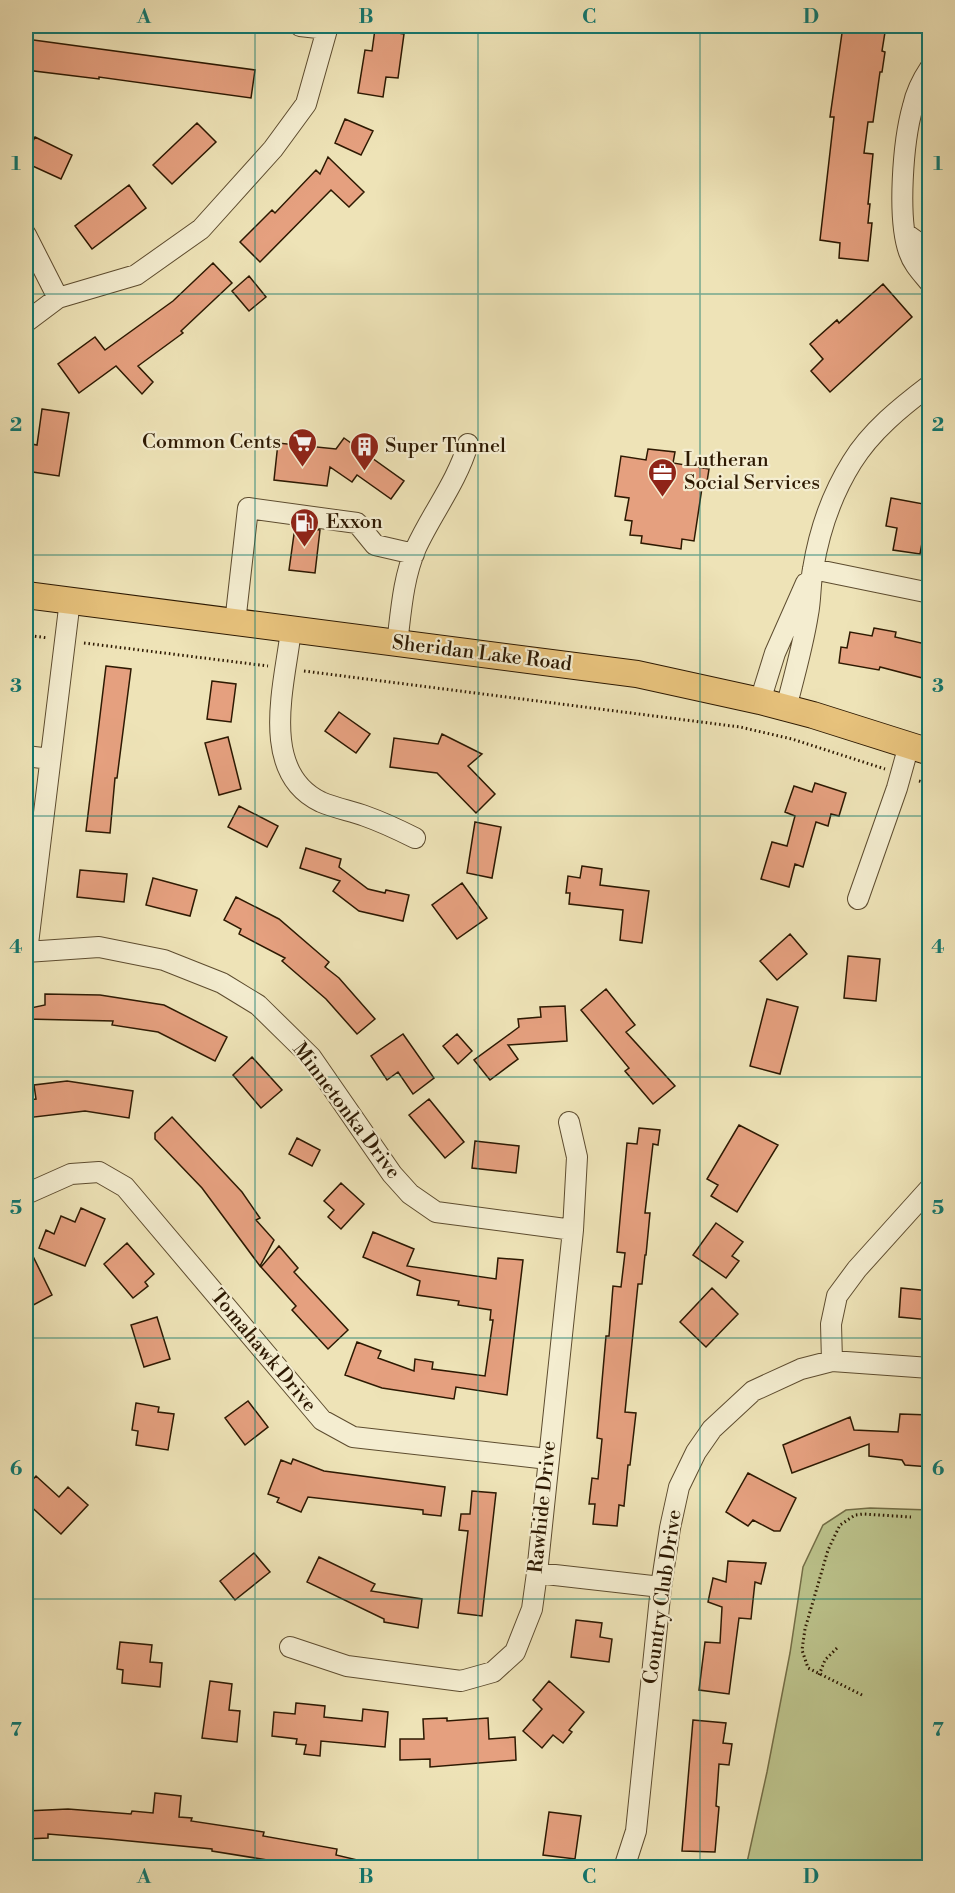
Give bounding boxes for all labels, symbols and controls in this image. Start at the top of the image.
text: A [136,5,152,30]
text: B [358,5,374,30]
text: C [582,5,596,30]
text: D [803,5,819,30]
text: 1 [11,152,21,177]
text: 1 [933,152,943,177]
text: 2 [10,413,22,438]
text: 2 [932,413,944,438]
supermarket icon: Common Cents [286,426,318,468]
place label: Common Cents [142,430,281,455]
building icon: Super Tunnel [348,430,380,472]
place label: Super Tunnel [385,434,506,459]
place label: Lutheran Social Services [684,448,820,496]
office icon: Lutheran Social Services [647,456,679,498]
fuel station icon: Exxon [289,506,321,548]
place label: Exxon [326,510,383,535]
street label: Sheridan Lake Road [391,631,574,678]
text: 3 [10,674,22,699]
text: 3 [932,674,944,699]
text: 4 [9,935,23,960]
text: 4 [931,935,945,960]
street label: Minnetonka Drive [287,1038,405,1184]
text: 5 [10,1196,22,1221]
text: 5 [932,1196,944,1221]
street label: Tomahawk Drive [204,1285,322,1417]
street label: Rawhide Drive [524,1440,562,1574]
text: 6 [10,1457,23,1482]
text: 6 [932,1457,945,1482]
street label: Country Club Drive [638,1508,688,1686]
text: 7 [10,1718,22,1743]
text: 7 [932,1718,944,1743]
text: A [136,1865,152,1890]
text: B [358,1865,374,1890]
text: C [582,1865,596,1890]
text: D [803,1865,819,1890]

